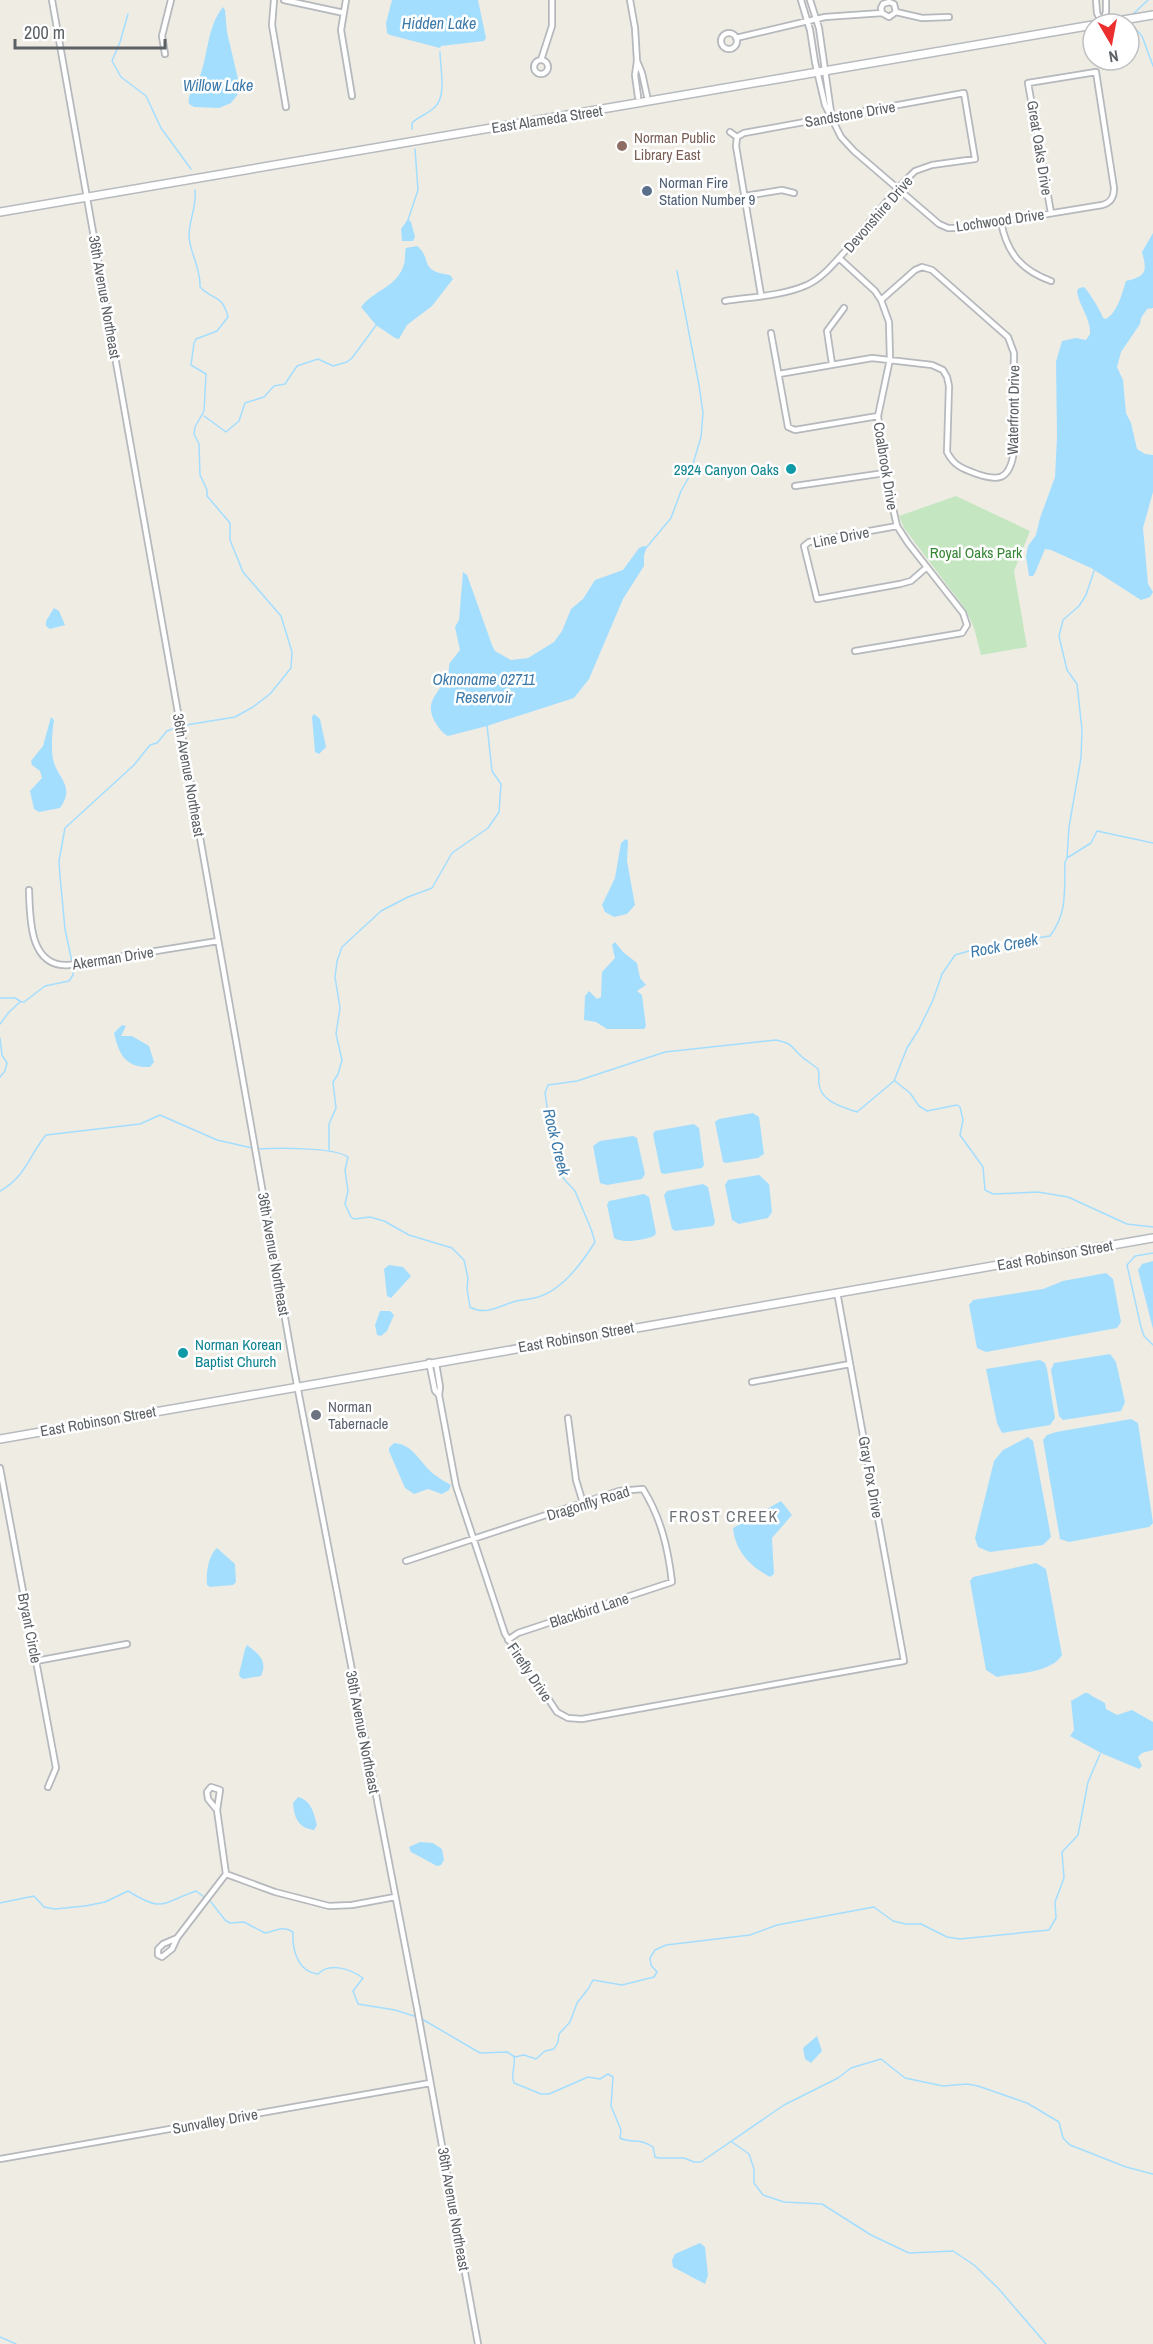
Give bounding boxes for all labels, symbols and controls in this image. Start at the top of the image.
scale bar [15,12,165,50]
water label: Hidden Lake [402,12,476,34]
north arrow [1081,12,1141,72]
text: 200 m [24,20,65,45]
text: N [1107,45,1120,68]
water label: Willow Lake [183,74,253,96]
street label: Sandstone Drive [803,96,897,132]
street label: Great Oaks Drive [1022,99,1058,197]
street label: East Alameda Street [490,100,605,138]
place label: Norman Public Library East [634,127,715,165]
marker: Norman Public Library East [615,139,629,153]
street label: Devonshire Drive [839,171,917,257]
place label: Norman Fire Station Number 9 [659,172,756,210]
marker: Norman Fire Station Number 9 [640,184,654,198]
street label: Lochwood Drive [955,203,1046,237]
street label: 36th Avenue Northeast [84,234,126,361]
street label: Waterfront Drive [1002,365,1024,455]
street label: Coalbrook Drive [869,420,903,512]
place label: 2924 Canyon Oaks [674,459,779,480]
marker: 2924 Canyon Oaks [784,462,798,476]
street label: Line Drive [811,521,871,553]
park label: Royal Oaks Park [930,542,1023,563]
water label: Oknoname 02711 Reservoir [432,668,536,708]
street label: 36th Avenue Northeast [168,712,210,839]
water label: Rock Creek [968,928,1040,962]
street label: Akerman Drive [70,941,155,975]
water label: Rock Creek [538,1106,576,1178]
street label: 36th Avenue Northeast [253,1191,295,1318]
street label: East Robinson Street [996,1234,1115,1275]
street label: East Robinson Street [517,1316,636,1357]
place label: Norman Korean Baptist Church [195,1334,282,1372]
marker: Norman Korean Baptist Church [176,1346,190,1360]
place label: Norman Tabernacle [328,1396,389,1434]
street label: East Robinson Street [39,1400,158,1441]
marker: Norman Tabernacle [309,1408,323,1422]
street label: Gray Fox Drive [853,1434,889,1520]
street label: Dragonfly Road [544,1480,632,1526]
district label: FROST CREEK [669,1505,779,1527]
street label: Blackbird Lane [547,1587,631,1633]
street label: Bryant Circle [13,1591,47,1665]
street label: Firefly Drive [503,1638,558,1706]
street label: 36th Avenue Northeast [341,1669,385,1796]
street label: Sunvalley Drive [171,2103,259,2139]
street label: 36th Avenue Northeast [433,2146,475,2273]

